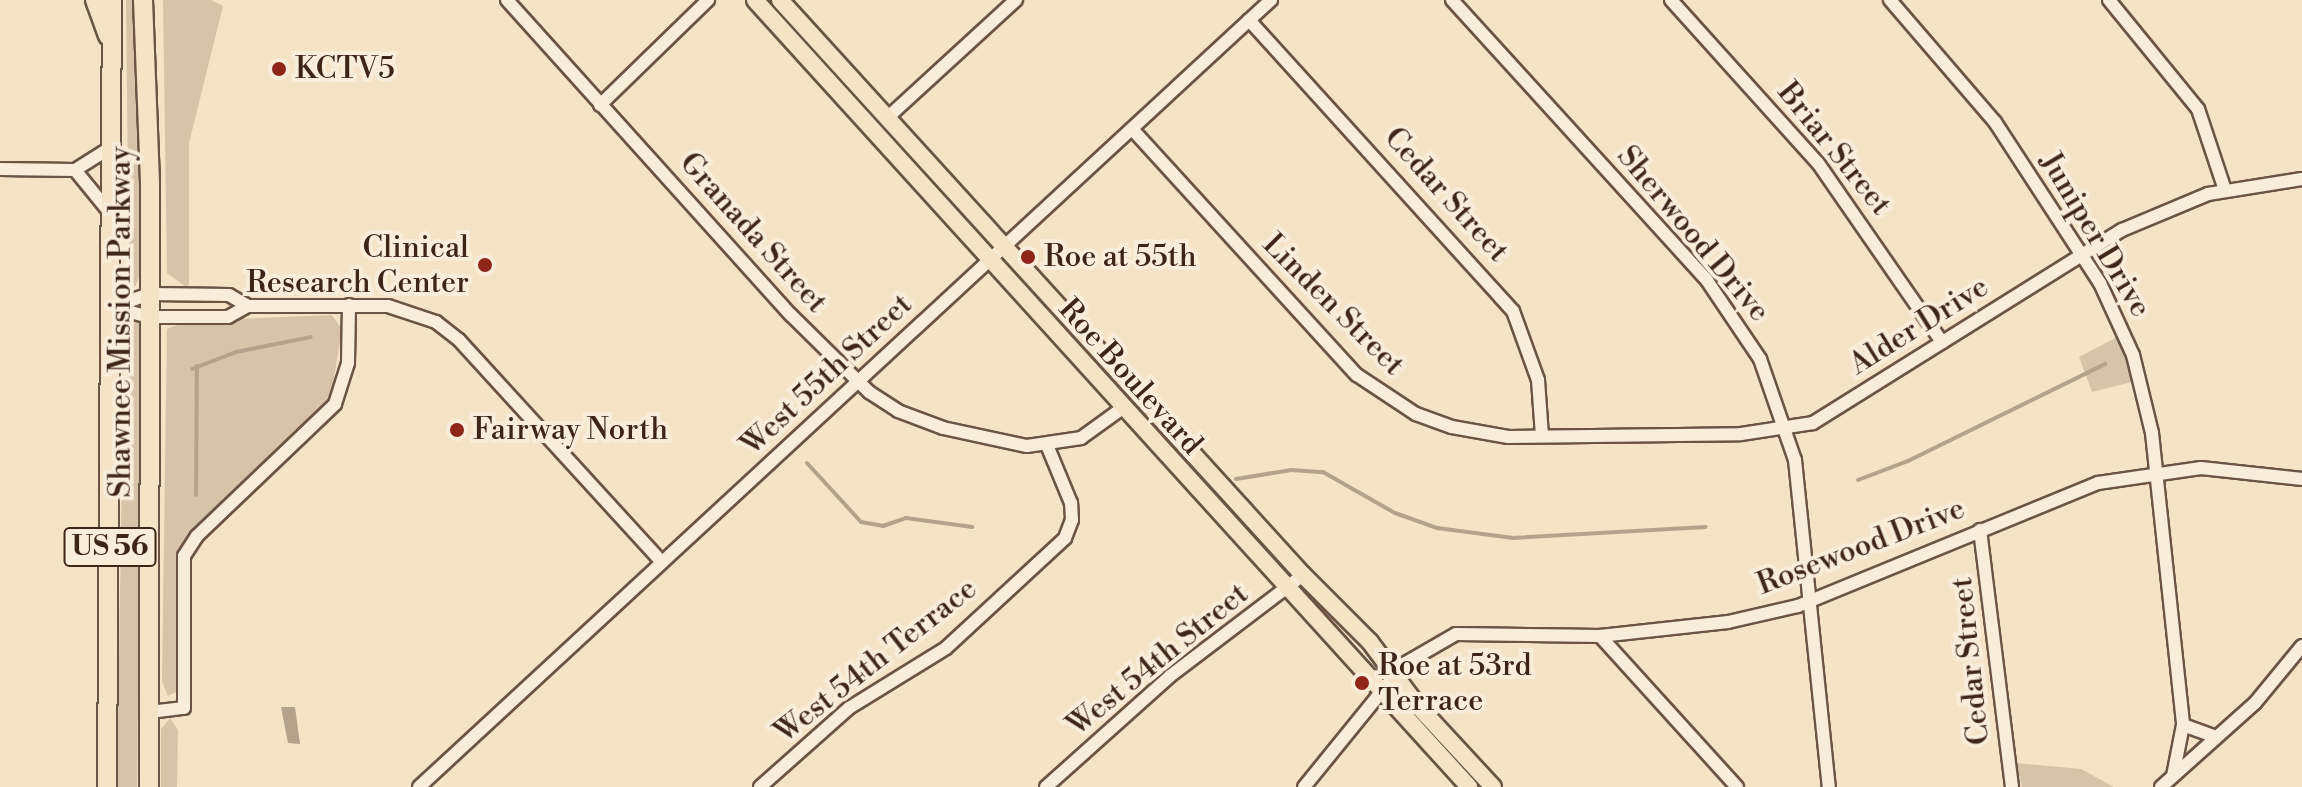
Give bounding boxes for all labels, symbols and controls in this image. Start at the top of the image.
place label: KCTV5 [295,51,395,87]
marker: KCTV5 [270,60,288,78]
street label: Briar Street [1770,75,1898,223]
street label: Cedar Street [1376,120,1516,270]
street label: Sherwood Drive [1609,139,1777,329]
street label: Shawnee Mission Parkway [103,146,139,498]
street label: Granada Street [672,146,834,320]
street label: Juniper Drive [2032,146,2158,324]
street label: Linden Street [1255,227,1411,383]
place label: Clinical Research Center [246,230,469,300]
place label: Roe at 55th [1044,239,1197,275]
marker: Roe at 55th [1019,248,1037,266]
marker: Clinical Research Center [476,256,494,274]
street label: Alder Drive [1843,269,1995,383]
street label: West 55th Street [734,287,920,463]
street label: Roe Boulevard [1051,292,1209,462]
place label: Fairway North [473,412,668,448]
marker: Fairway North [448,421,466,439]
street label: Rosewood Drive [1752,491,1970,603]
road number: US 56 [62,523,158,571]
street label: West 54th Terrace [768,571,984,751]
street label: Cedar Street [1944,575,1998,747]
street label: West 54th Street [1060,576,1256,744]
place label: Roe at 53rd Terrace [1378,648,1532,718]
marker: Roe at 53rd Terrace [1353,674,1371,692]

